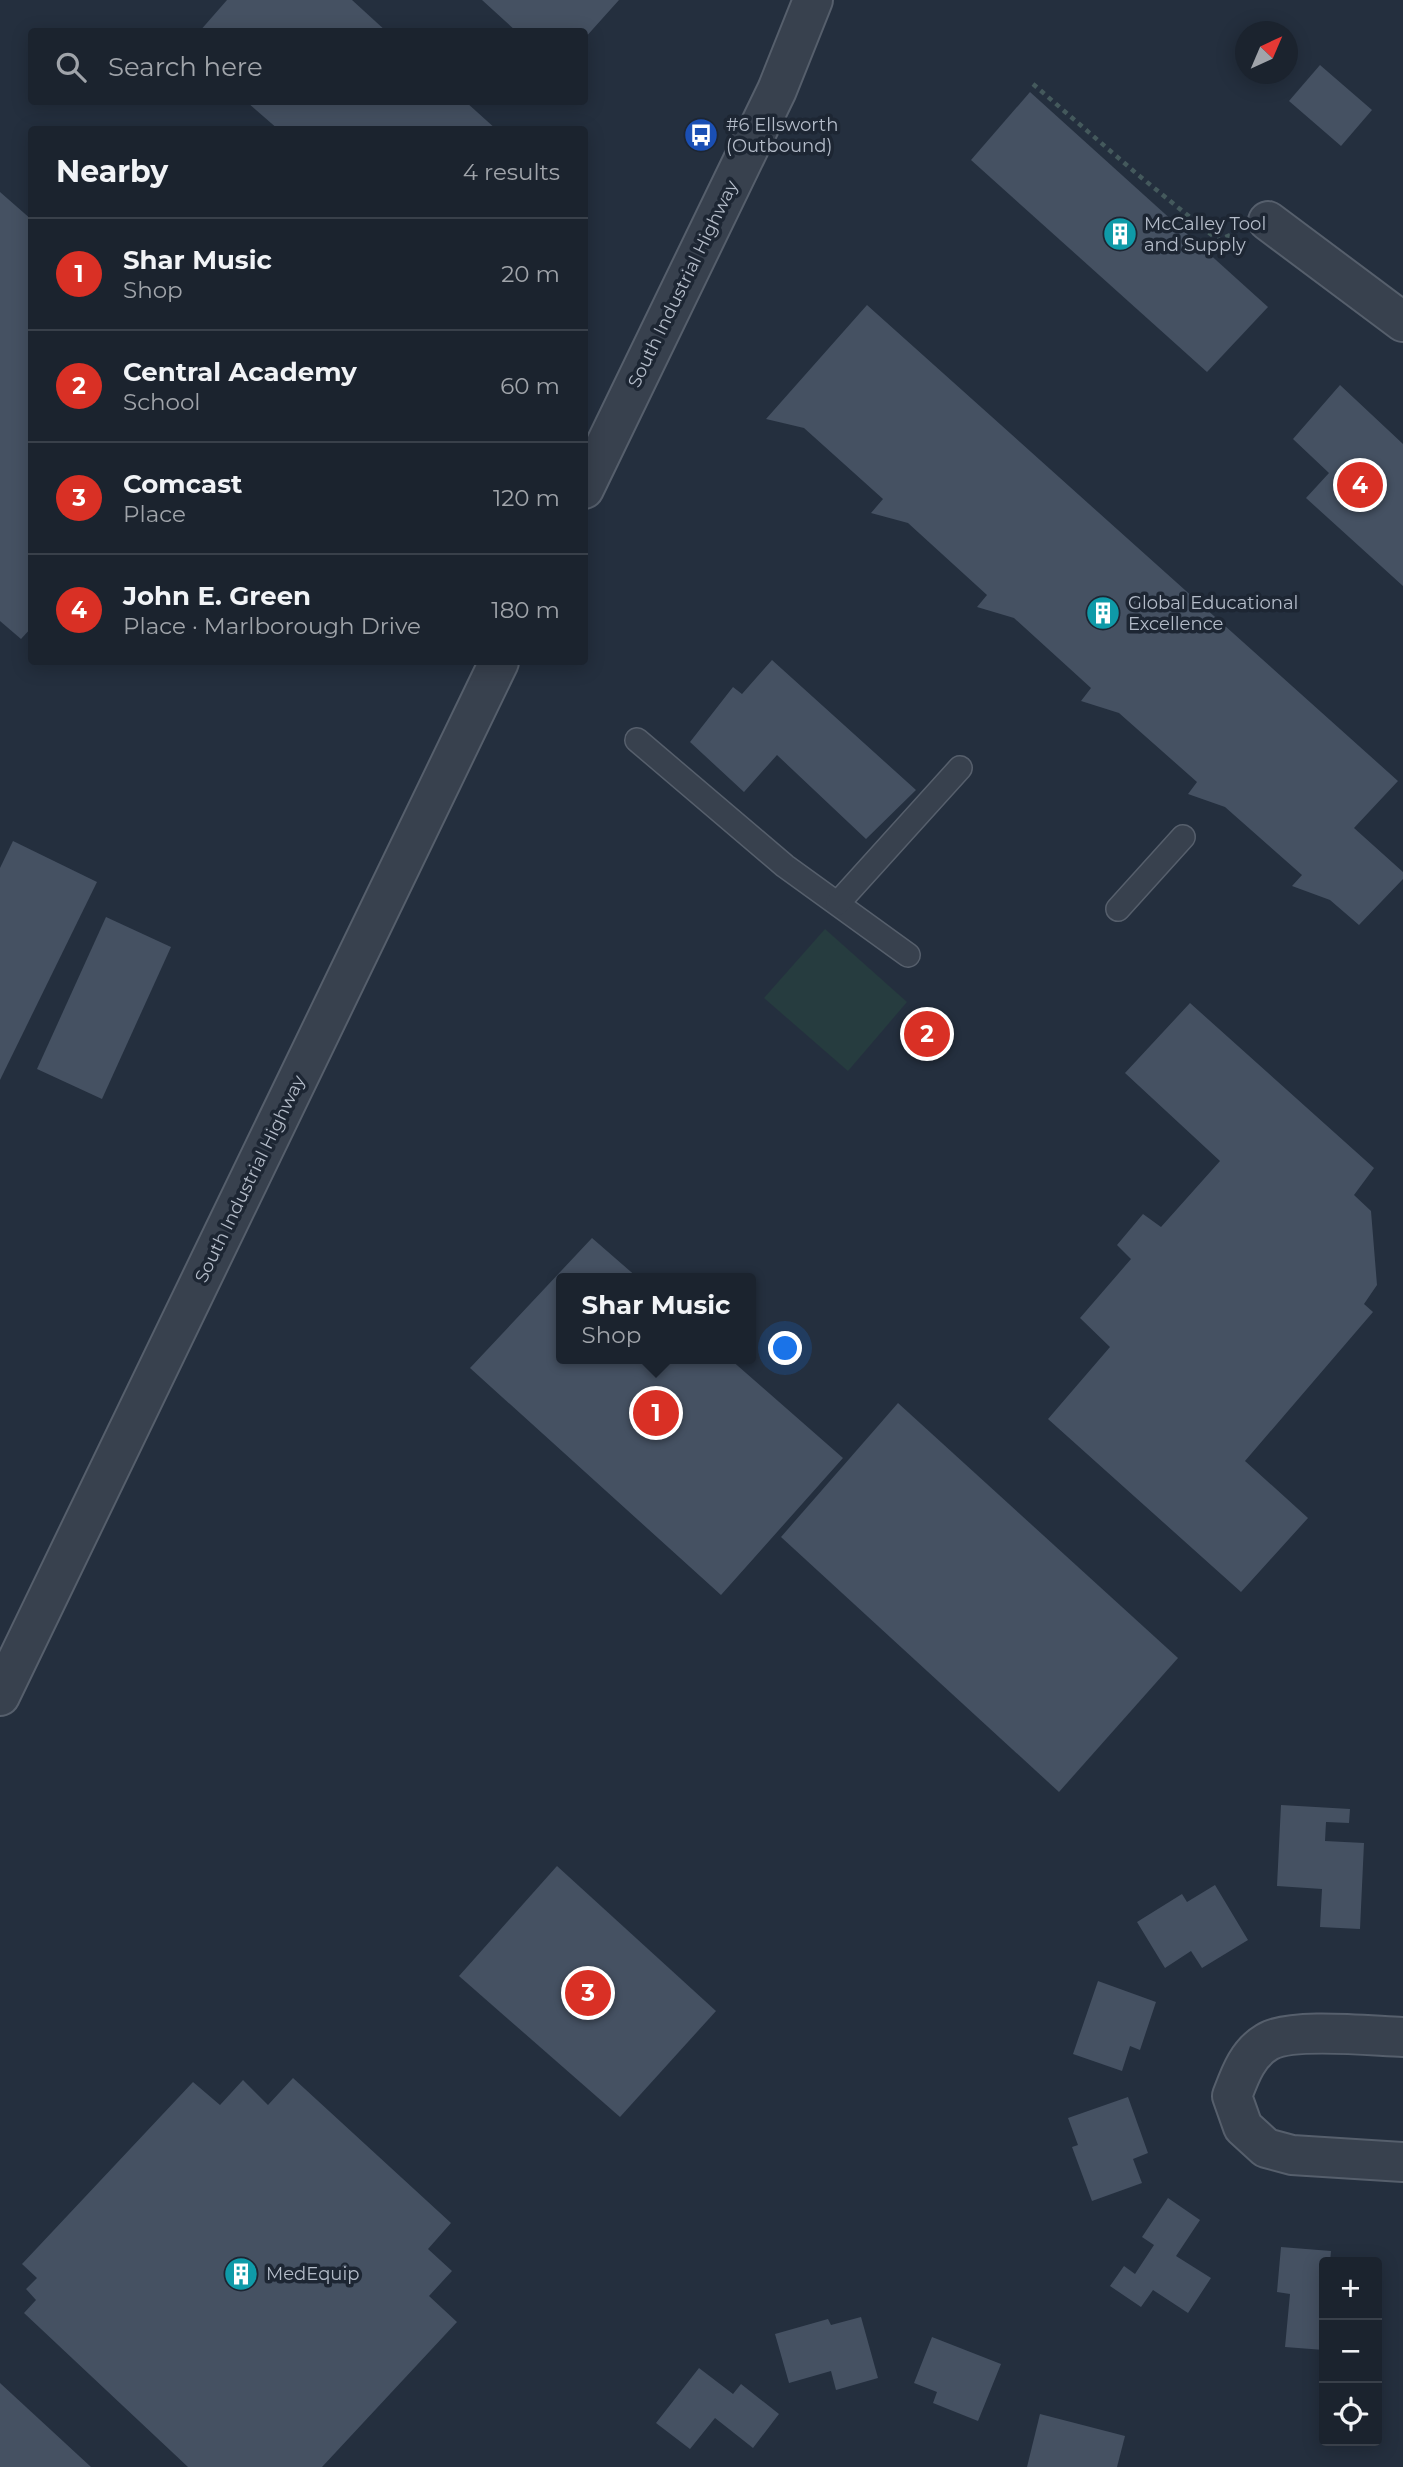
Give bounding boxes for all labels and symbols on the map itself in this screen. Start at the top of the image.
north arrow [1235,21,1298,84]
place label: #6 Ellsworth (Outbound) [726,114,838,157]
bus stop icon: #6 Ellsworth (Outbound) [682,116,720,154]
street label: South Industrial Highway [623,176,743,391]
place label: McCalley Tool and Supply [1144,213,1266,256]
building icon: McCalley Tool and Supply [1101,215,1139,253]
pin: 4 [1337,459,1383,511]
place label: Global Educational Excellence [1128,592,1298,635]
building icon: Global Educational Excellence [1084,594,1122,632]
pin: 2 [904,1008,950,1060]
street label: South Industrial Highway [190,1071,310,1286]
your location [768,1331,802,1365]
pin: 1 [633,1387,679,1439]
pin: 3 [565,1967,611,2019]
building icon: MedEquip [222,2255,260,2293]
place label: MedEquip [266,2263,360,2285]

